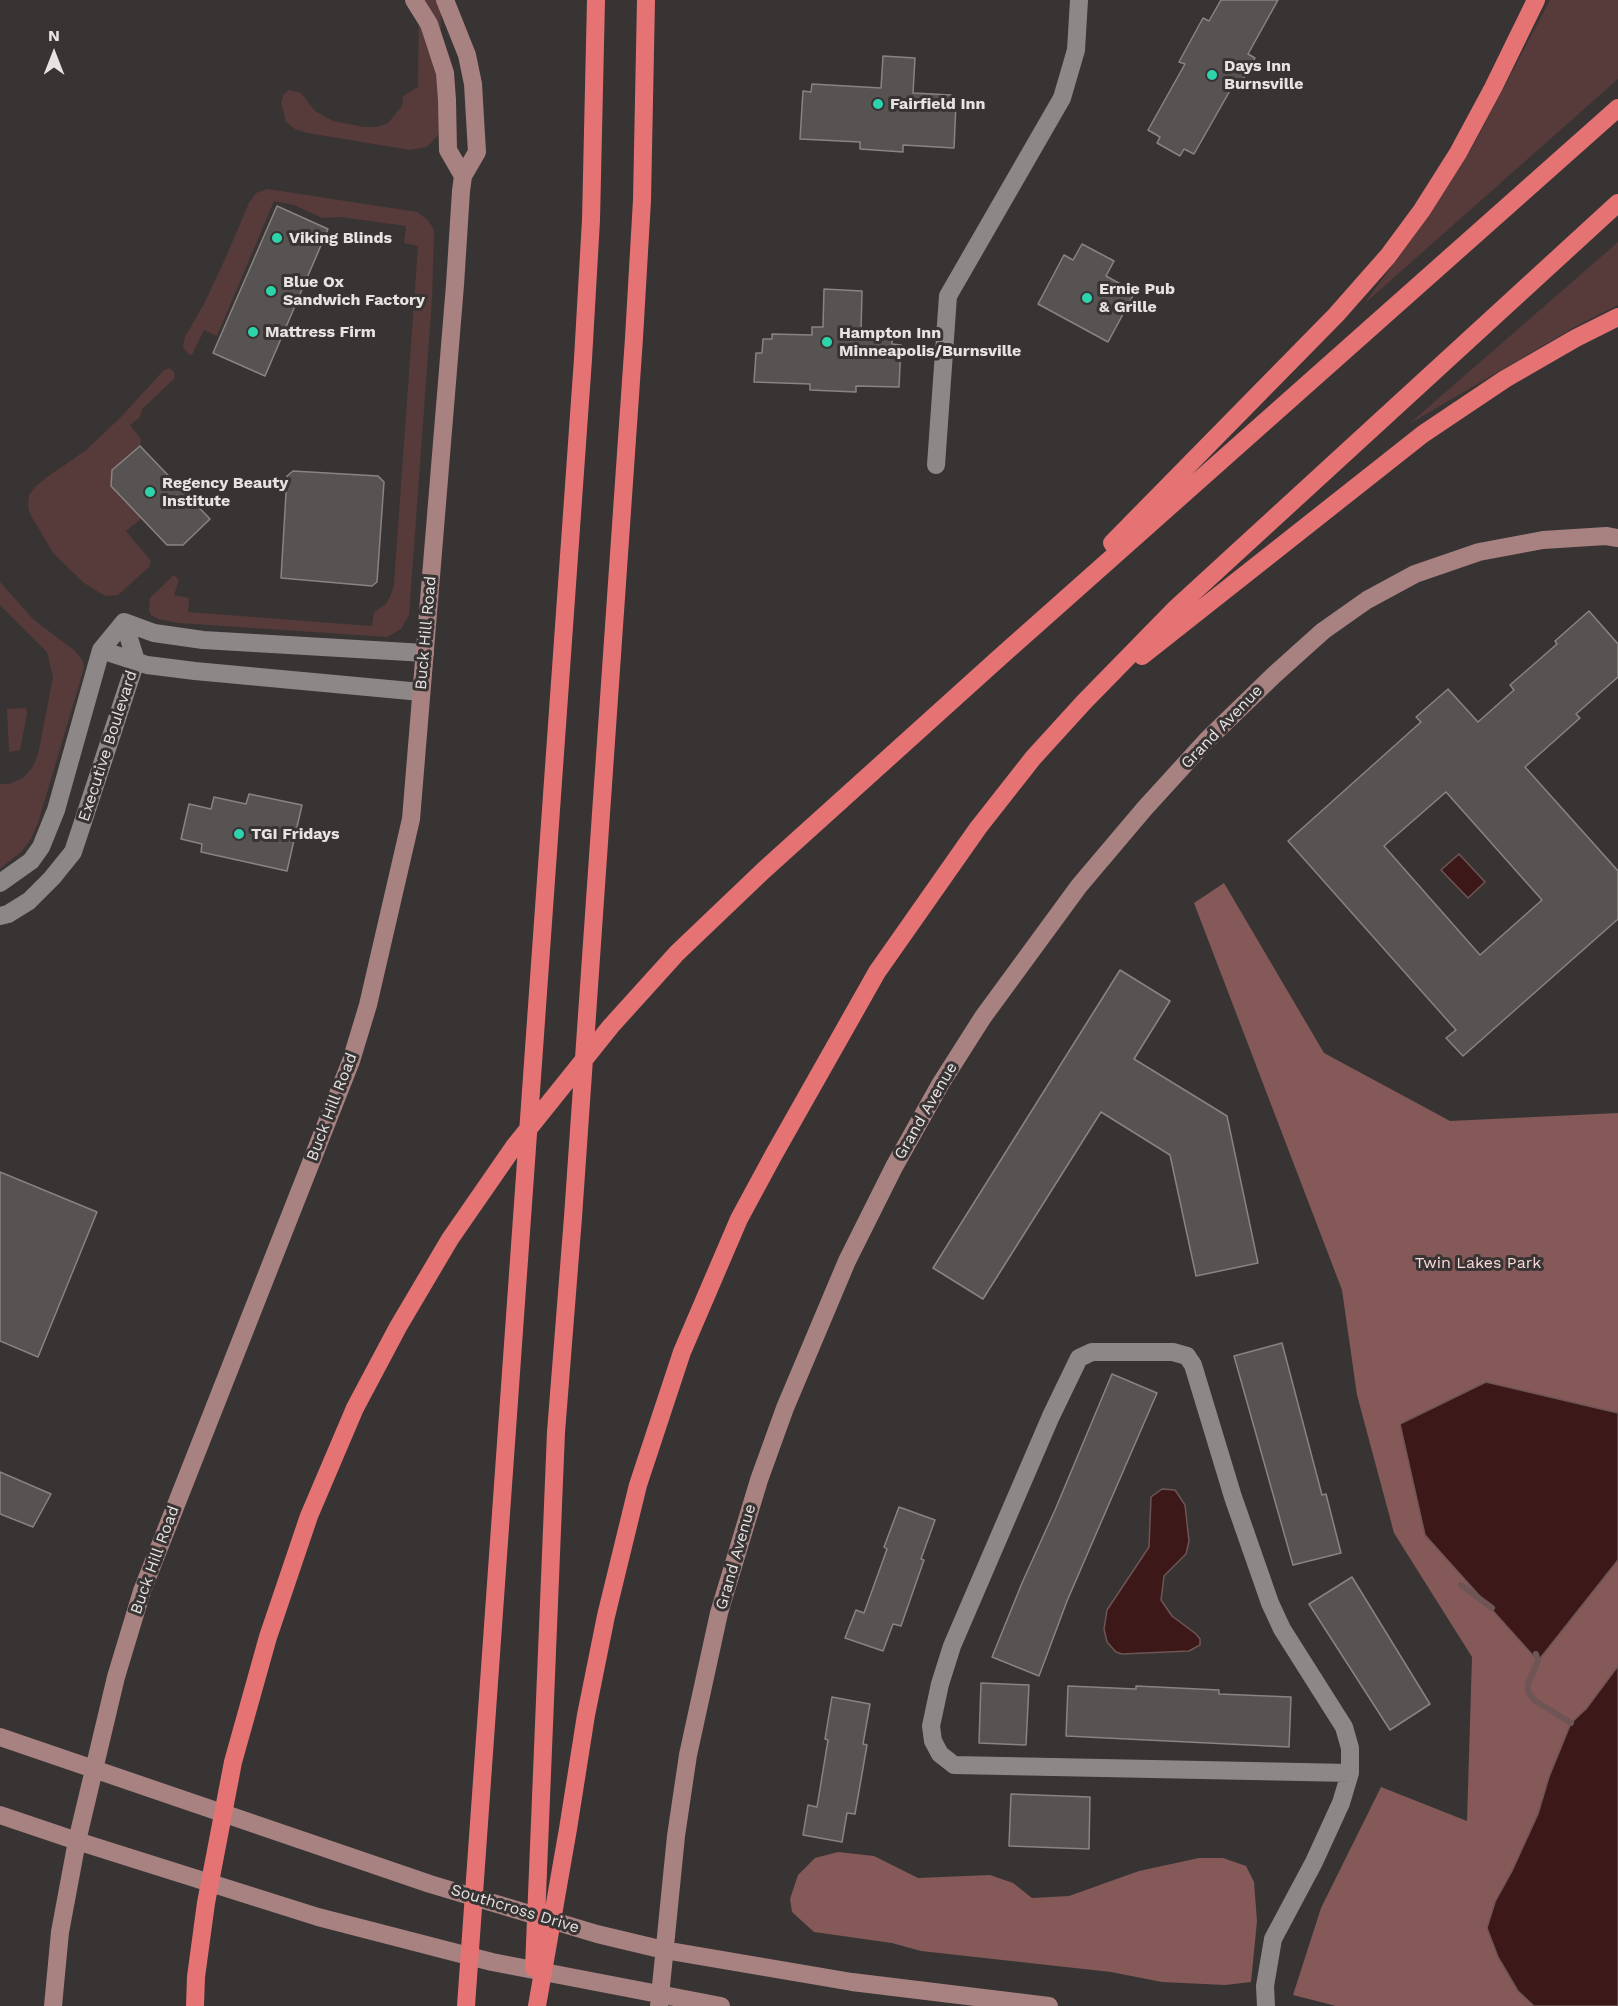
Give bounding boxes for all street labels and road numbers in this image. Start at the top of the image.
street label: Buck Hill Road [411,575,441,691]
street label: Executive Boulevard [74,668,142,824]
street label: Grand Avenue [1177,681,1267,773]
street label: Buck Hill Road [303,1050,361,1164]
street label: Grand Avenue [890,1059,962,1163]
street label: Grand Avenue [712,1502,760,1612]
street label: Buck Hill Road [126,1503,184,1617]
street label: Southcross Drive [448,1880,582,1938]

